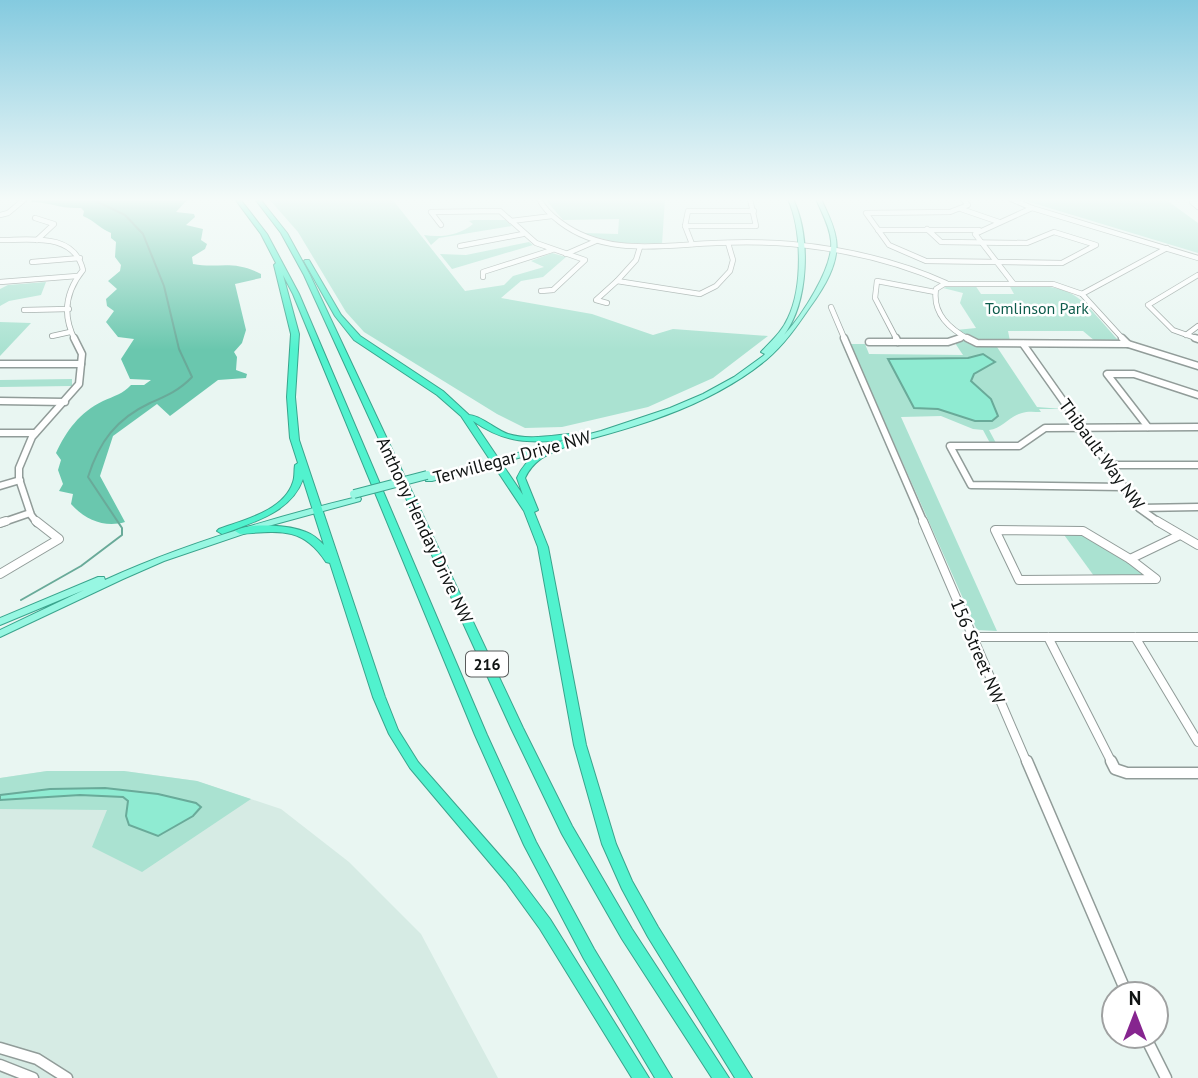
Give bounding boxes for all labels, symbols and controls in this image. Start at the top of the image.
park label: Tomlinson Park [985,298,1089,318]
street label: Thibault Way NW [1054,394,1150,514]
street label: Terwillegar Drive NW [431,425,593,489]
street label: Anthony Henday Drive NW [372,433,478,627]
street label: 156 Street NW [946,595,1011,707]
road number: 216 [466,652,508,677]
north arrow [1100,980,1170,1050]
text: N [1129,986,1141,1010]

